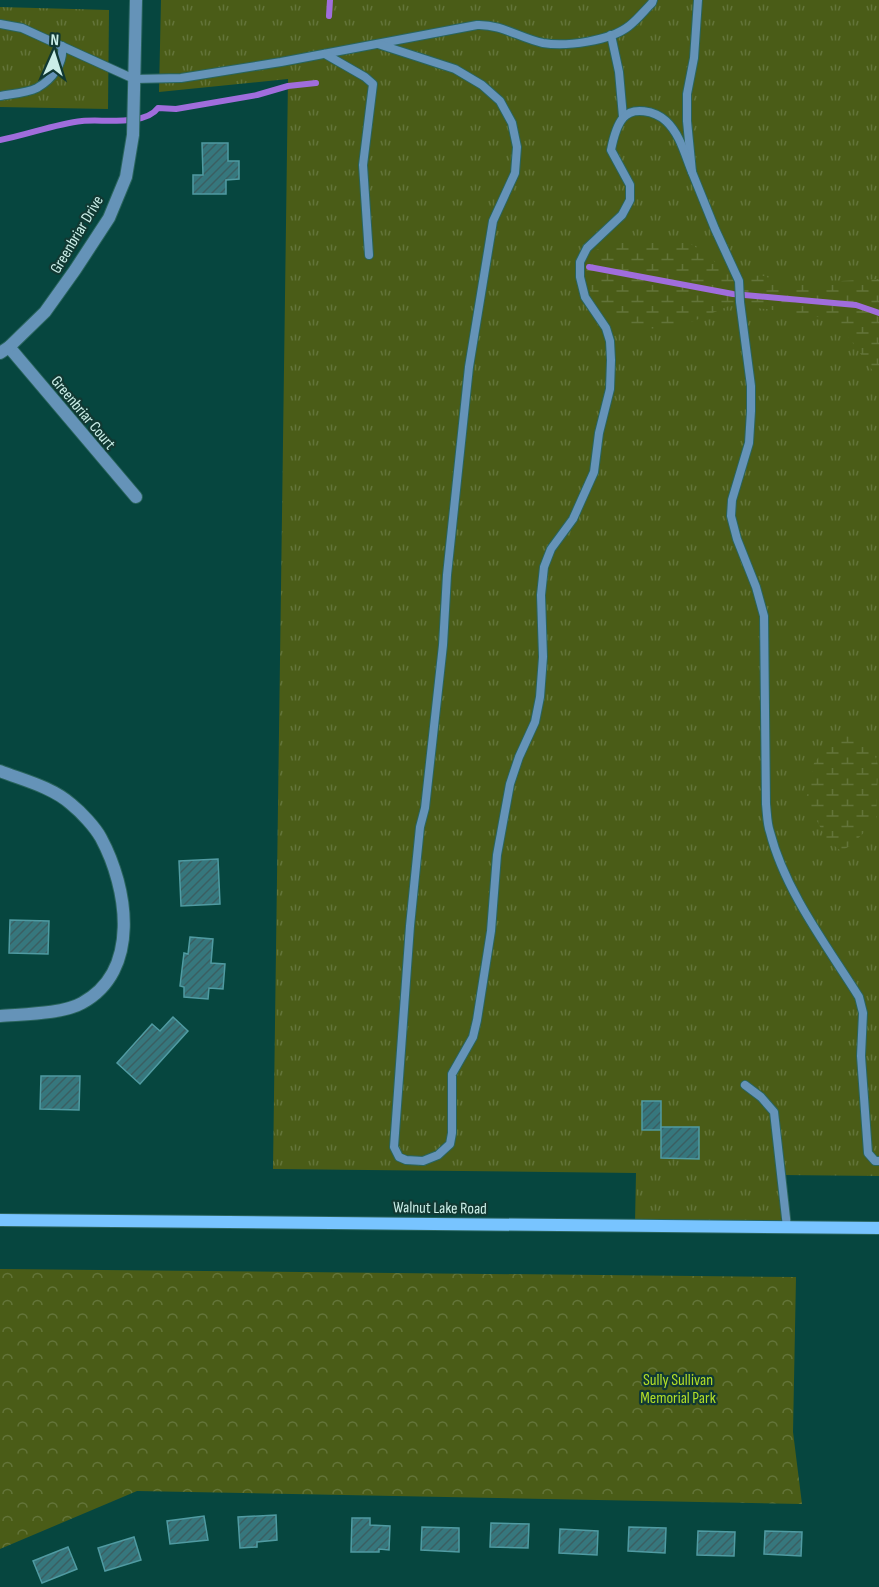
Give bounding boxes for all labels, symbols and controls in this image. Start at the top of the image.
north arrow [24,24,84,84]
text: N [50,31,59,50]
street label: Greenbriar Drive [47,192,108,277]
street label: Greenbriar Court [47,372,119,454]
street label: Walnut Lake Road [393,1198,487,1219]
park label: Sully Sullivan Memorial Park [640,1371,716,1408]

